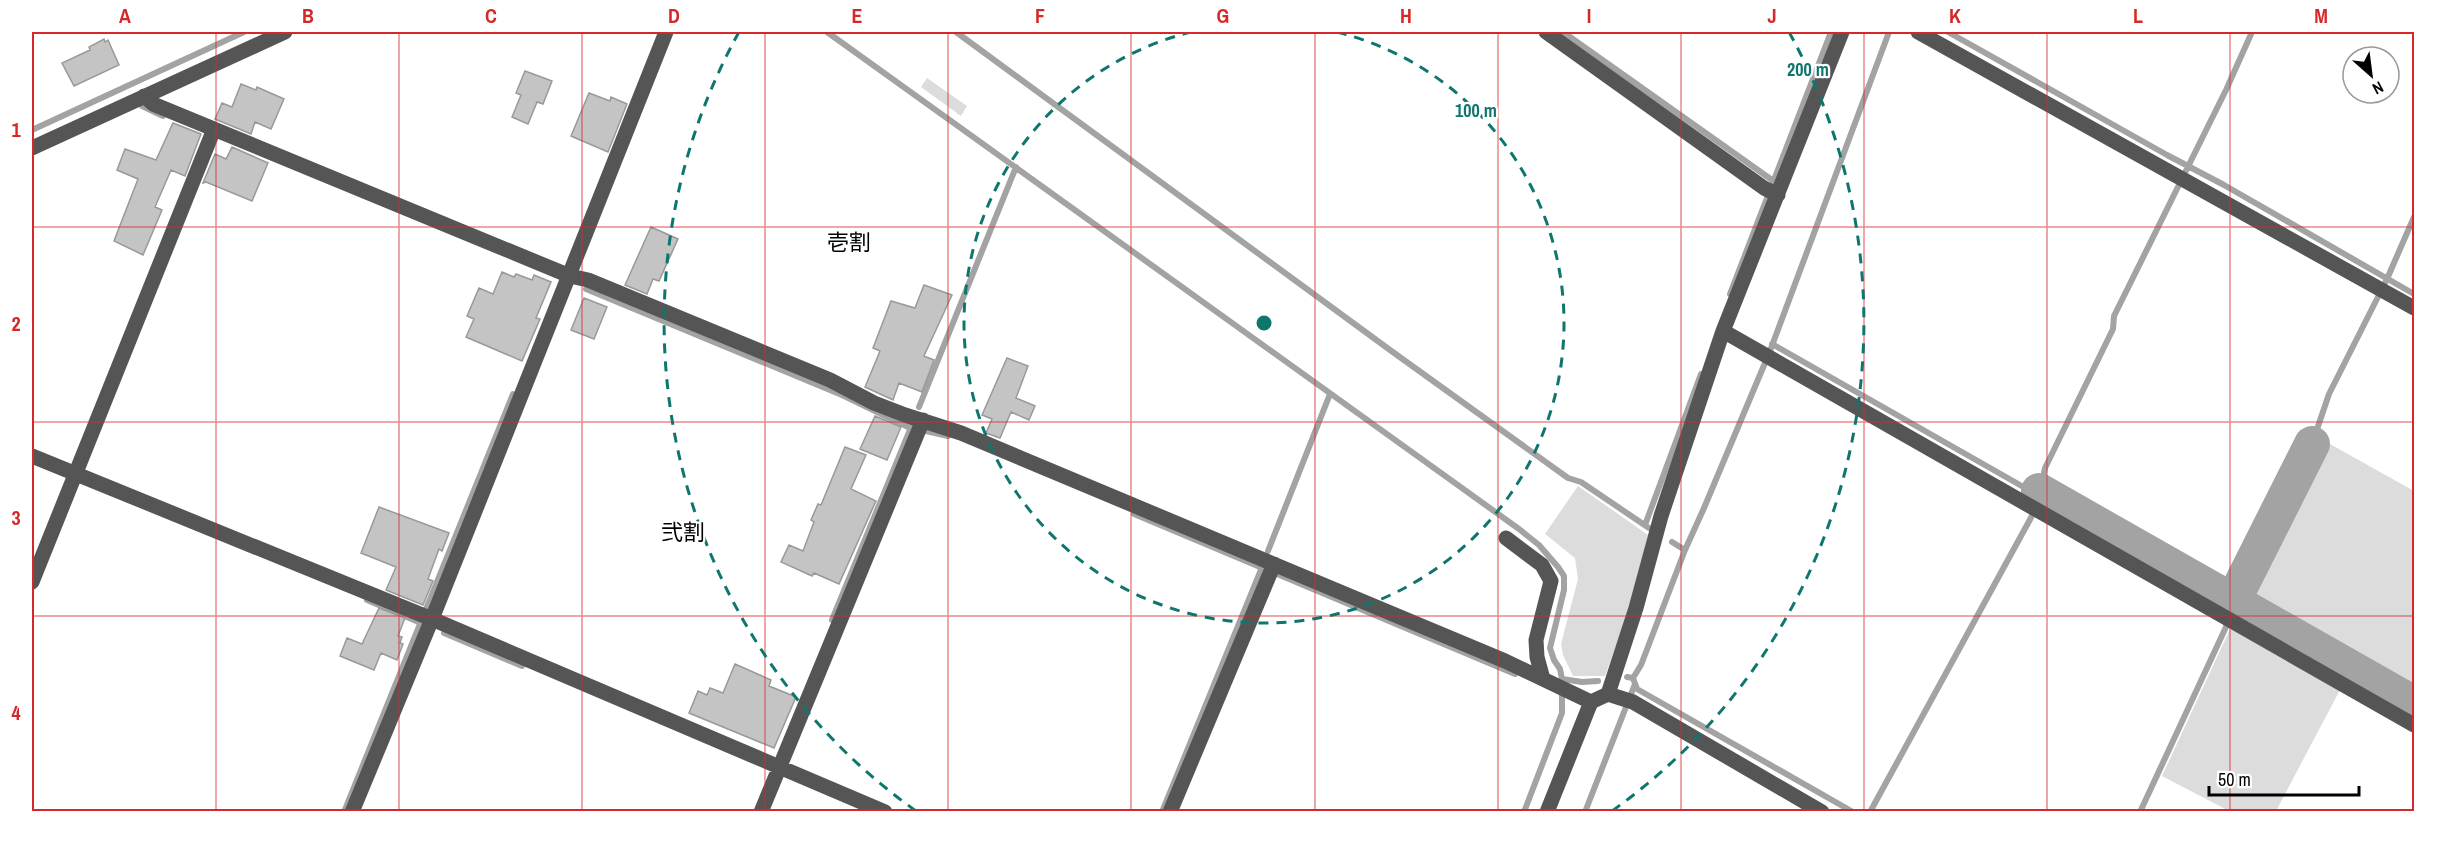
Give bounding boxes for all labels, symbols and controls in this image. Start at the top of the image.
text: A [119,2,131,29]
text: B [302,2,314,29]
text: C [485,2,497,29]
text: D [668,2,680,29]
text: E [852,2,863,29]
text: F [1035,2,1045,29]
text: G [1217,2,1229,29]
text: H [1400,2,1412,29]
text: I [1587,2,1591,29]
text: J [1767,2,1777,29]
text: K [1949,2,1961,29]
text: L [2133,2,2143,29]
text: M [2314,2,2328,29]
north arrow [2341,45,2401,105]
text: 200 m [1787,57,1829,82]
text: N [2369,76,2387,100]
text: 100 m [1455,98,1497,123]
text: 1 [11,116,21,143]
district label: 壱割 [827,227,871,257]
text: 2 [11,310,21,337]
centre of rings [1254,313,1274,333]
text: 3 [11,504,21,531]
district label: 弐割 [661,517,705,547]
text: 4 [11,699,21,726]
scale bar [2209,759,2359,797]
text: 50 m [2218,767,2251,792]

